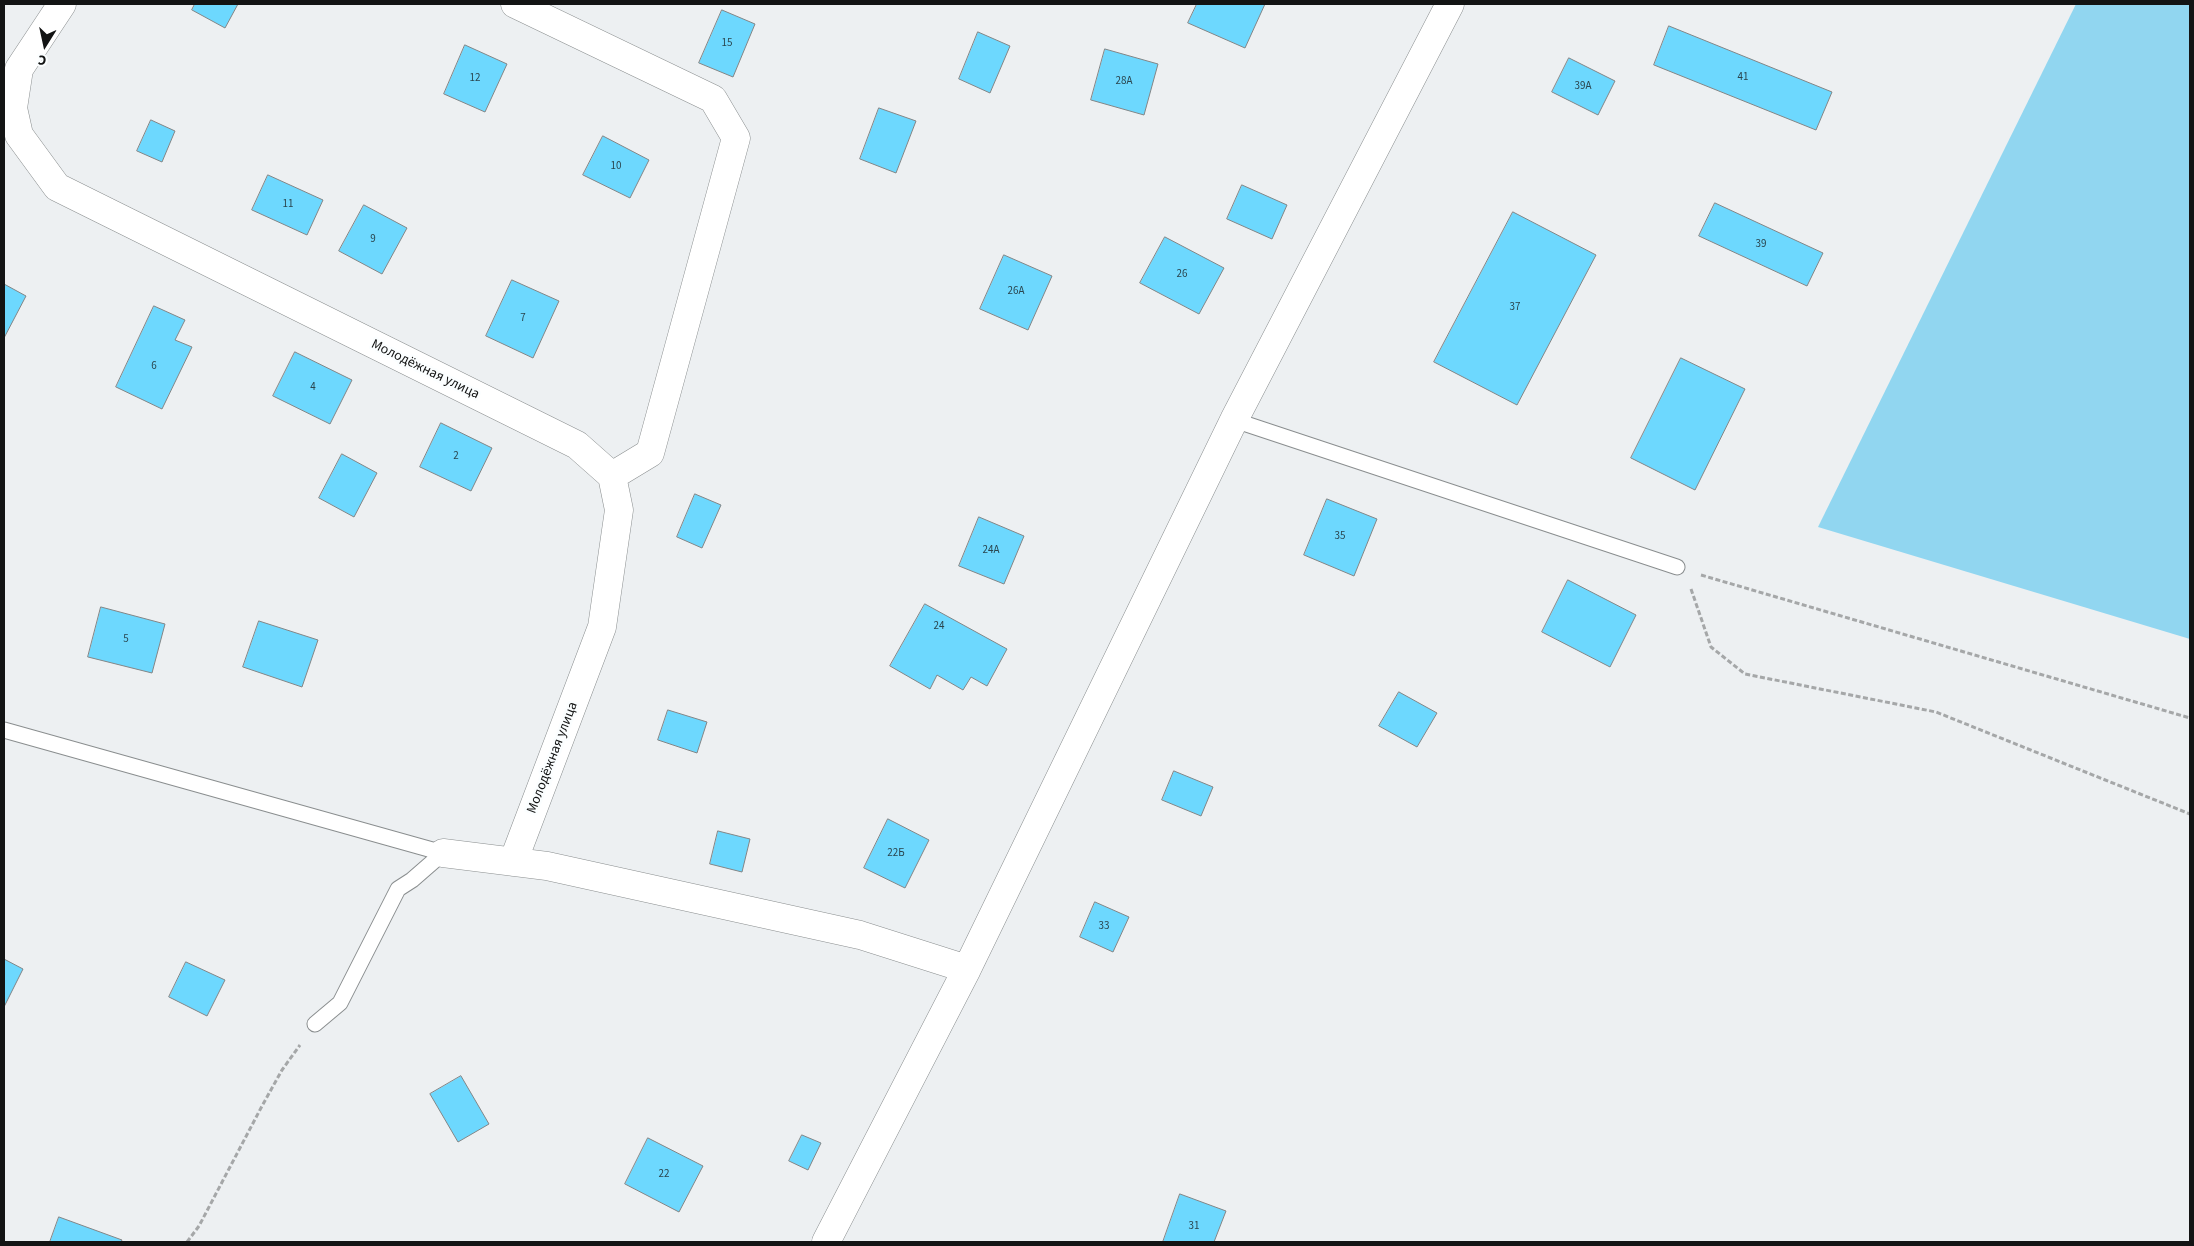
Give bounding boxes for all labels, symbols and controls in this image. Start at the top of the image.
north arrow [20,20,70,70]
house number: 15 [722,37,732,51]
text: С [37,49,48,70]
house number: 41 [1738,71,1748,85]
house number: 12 [470,72,480,86]
house number: 28А [1116,75,1132,89]
house number: 39А [1575,80,1591,94]
house number: 10 [611,160,621,174]
house number: 11 [283,198,293,212]
house number: 9 [370,233,376,247]
house number: 39 [1756,238,1766,252]
house number: 26 [1177,268,1187,282]
house number: 26А [1008,285,1024,299]
house number: 37 [1510,301,1520,315]
house number: 7 [520,312,526,326]
street label: Молодёжная улица [368,336,482,404]
house number: 6 [151,360,157,374]
house number: 4 [310,381,316,395]
house number: 2 [453,450,459,464]
house number: 35 [1335,530,1345,544]
house number: 24А [983,544,999,558]
house number: 24 [934,620,944,634]
house number: 5 [123,633,129,647]
street label: Молодёжная улица [524,700,582,816]
house number: 22Б [887,847,905,861]
house number: 33 [1099,920,1109,934]
house number: 22 [659,1168,669,1182]
house number: 31 [1189,1220,1199,1234]

